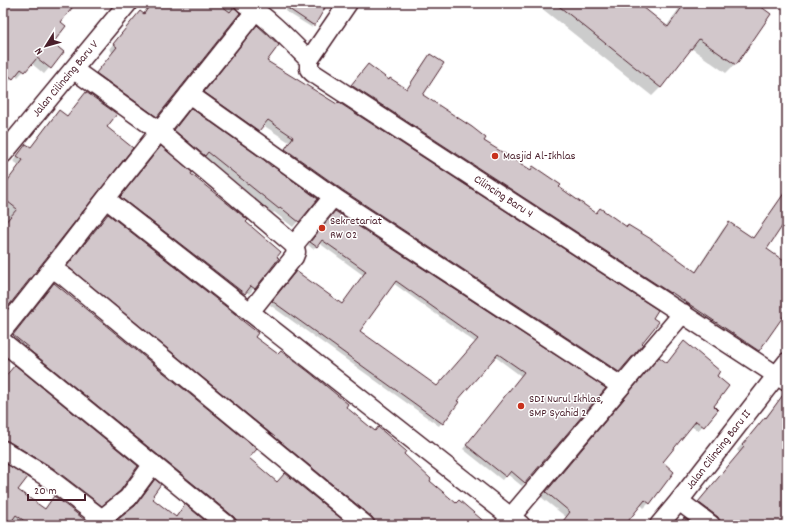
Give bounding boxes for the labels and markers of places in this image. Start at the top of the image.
place label: Masjid Al-Ikhlas [503,148,576,165]
marker: Masjid Al-Ikhlas [490,151,500,161]
place label: Sekretariat RW 02 [330,213,383,244]
marker: Sekretariat RW 02 [317,223,327,233]
place label: SDI Nurul Ikhlas, SMP Syahid 2 [529,391,603,422]
marker: SDI Nurul Ikhlas, SMP Syahid 2 [516,401,526,411]

